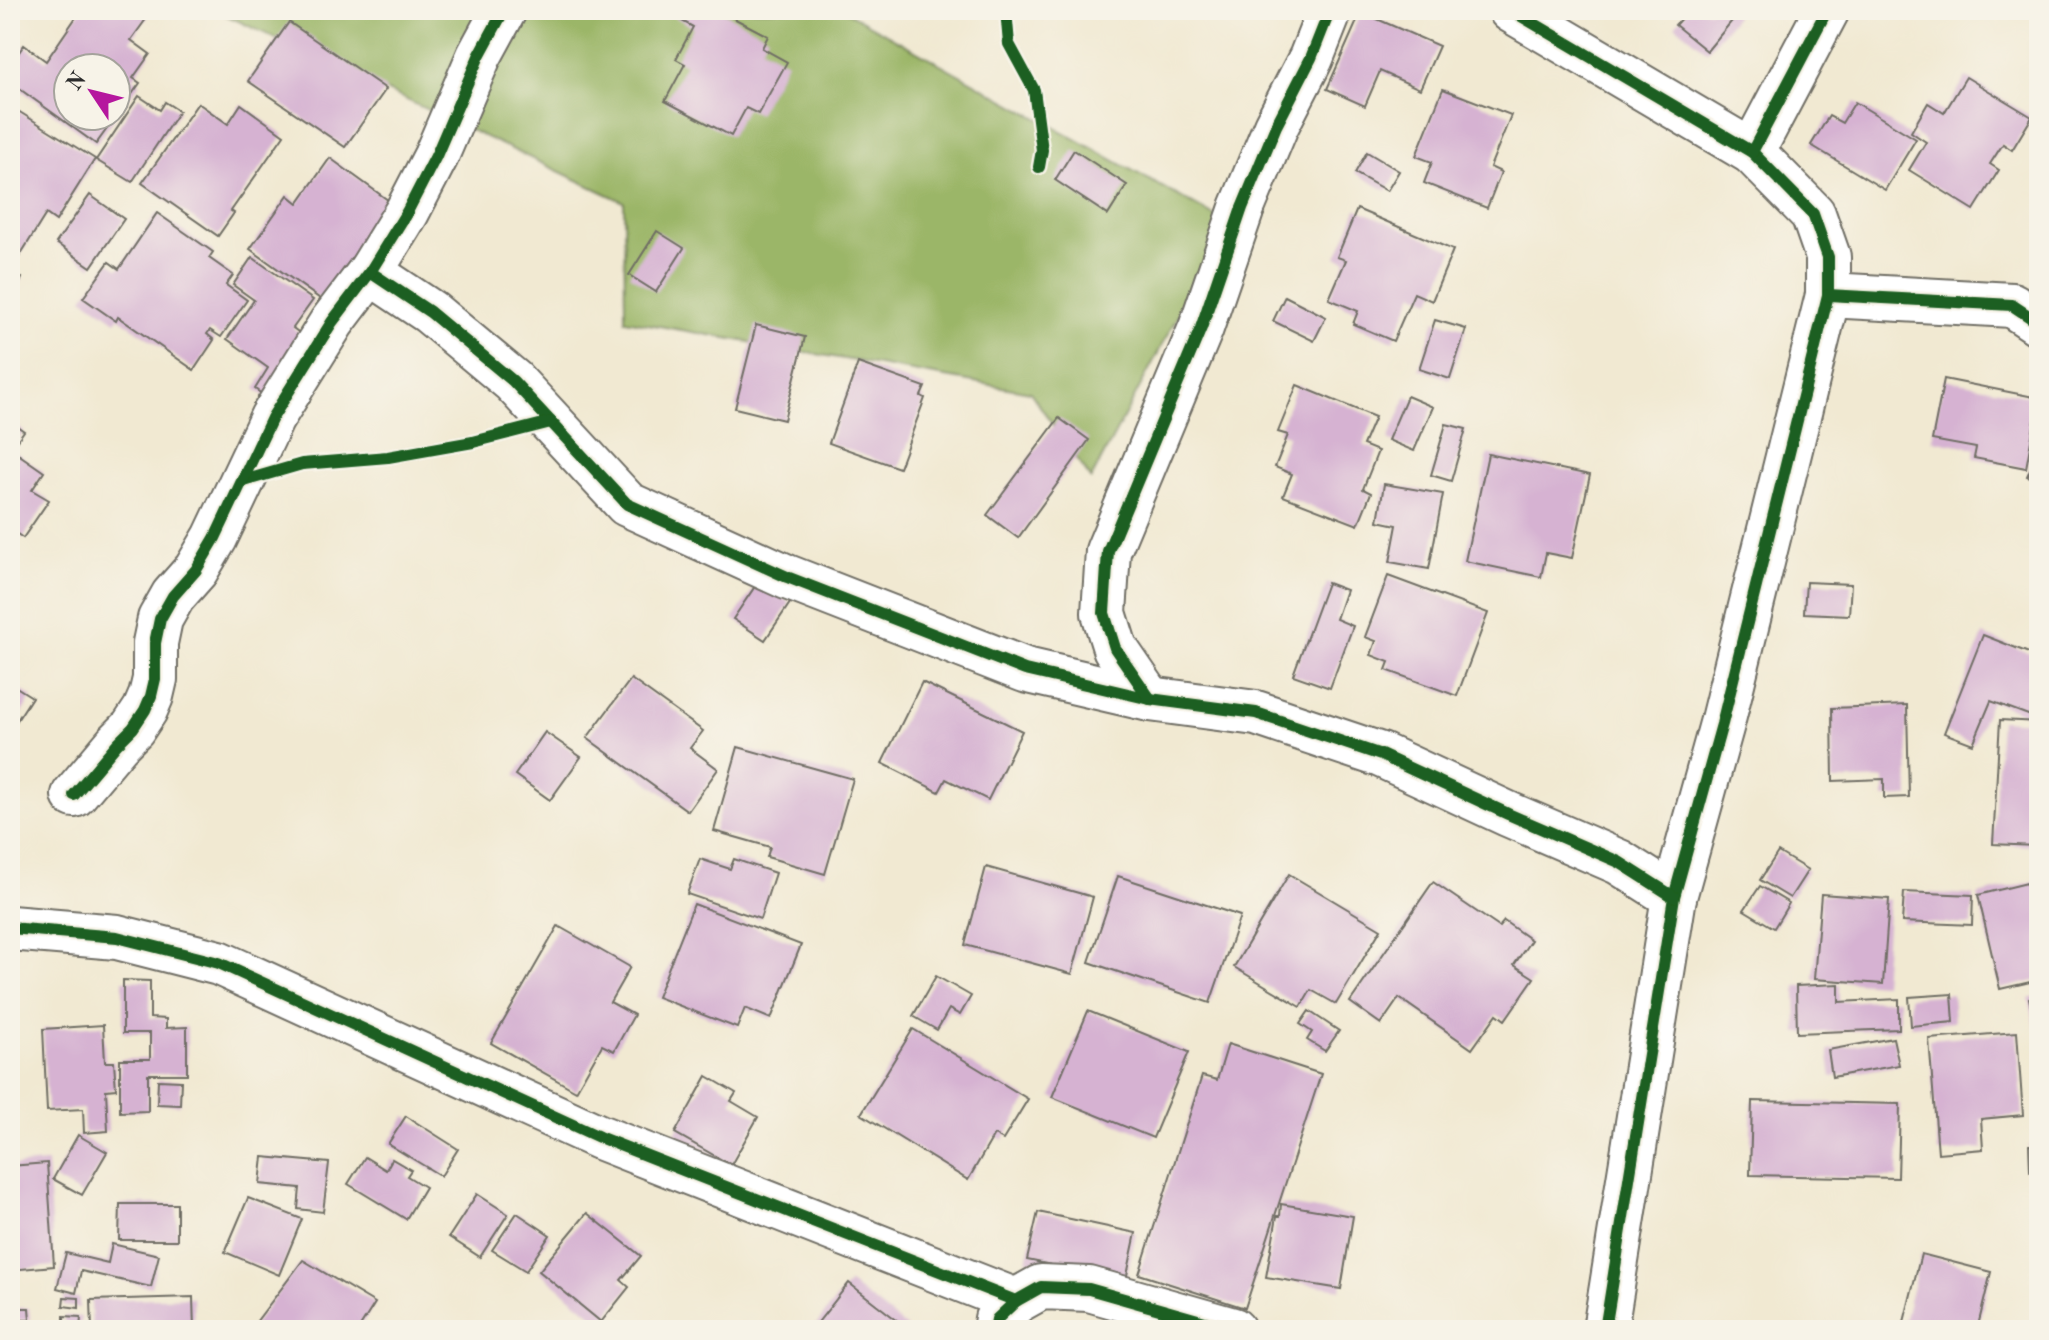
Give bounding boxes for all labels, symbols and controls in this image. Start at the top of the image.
north arrow [52,52,132,132]
text: N [63,68,91,95]

